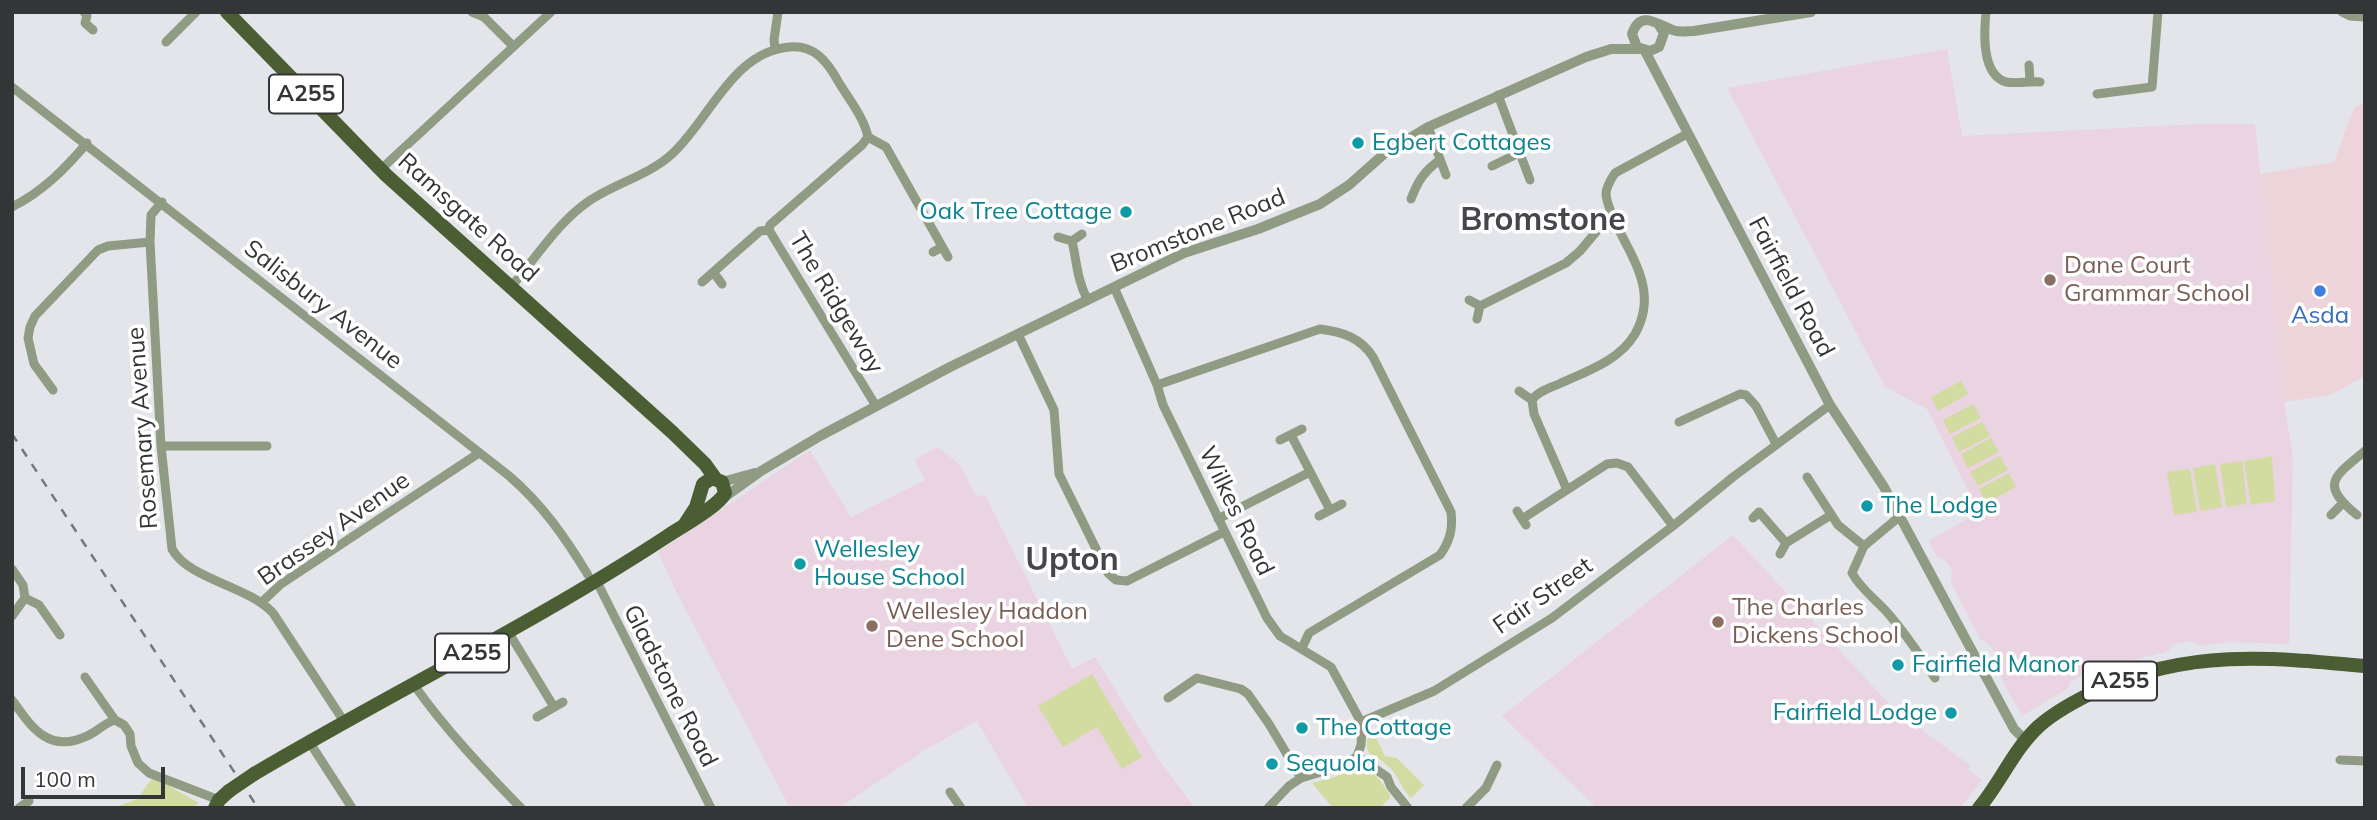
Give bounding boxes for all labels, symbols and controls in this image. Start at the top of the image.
road number: A255 [269,74,343,114]
place label: Egbert Cottages [1372,129,1551,157]
marker: Egbert Cottages [1350,135,1366,151]
street label: Ramsgate Road [392,147,544,289]
street label: Bromstone Road [1107,183,1289,279]
place label: Oak Tree Cottage [919,198,1112,226]
district label: Bromstone [1460,201,1626,239]
marker: Oak Tree Cottage [1118,204,1134,220]
street label: Fairfield Road [1742,212,1840,362]
street label: The Ridgeway [783,227,889,379]
street label: Salisbury Avenue [238,234,408,376]
place label: Dane Court Grammar School [2064,252,2250,308]
marker: Dane Court Grammar School [2042,272,2058,288]
marker: Asda [2312,283,2328,299]
place label: Asda [2291,302,2349,330]
street label: Rosemary Avenue [122,326,164,530]
street label: Wilkes Road [1192,442,1280,580]
street label: Brassey Avenue [253,466,415,592]
place label: The Lodge [1881,492,1997,520]
marker: The Lodge [1859,498,1875,514]
place label: Wellesley House School [814,536,965,592]
district label: Upton [1025,541,1119,579]
street label: Fair Street [1488,551,1598,641]
marker: Wellesley House School [792,556,808,572]
place label: The Charles Dickens School [1732,594,1899,650]
place label: Wellesley Haddon Dene School [886,598,1088,654]
street label: Gladstone Road [617,600,723,772]
marker: The Charles Dickens School [1710,614,1726,630]
marker: Wellesley Haddon Dene School [864,618,880,634]
road number: A255 [435,634,509,673]
place label: Fairfield Manor [1912,651,2079,679]
marker: Fairfield Manor [1890,657,1906,673]
road number: A255 [2083,662,2157,701]
place label: Fairfield Lodge [1773,699,1937,727]
marker: Fairfield Lodge [1943,705,1959,721]
place label: The Cottage [1316,714,1451,742]
marker: The Cottage [1294,720,1310,736]
place label: Sequola [1286,750,1376,778]
scale bar [24,754,168,798]
marker: Sequola [1264,756,1280,772]
text: 100 m [34,766,96,792]

